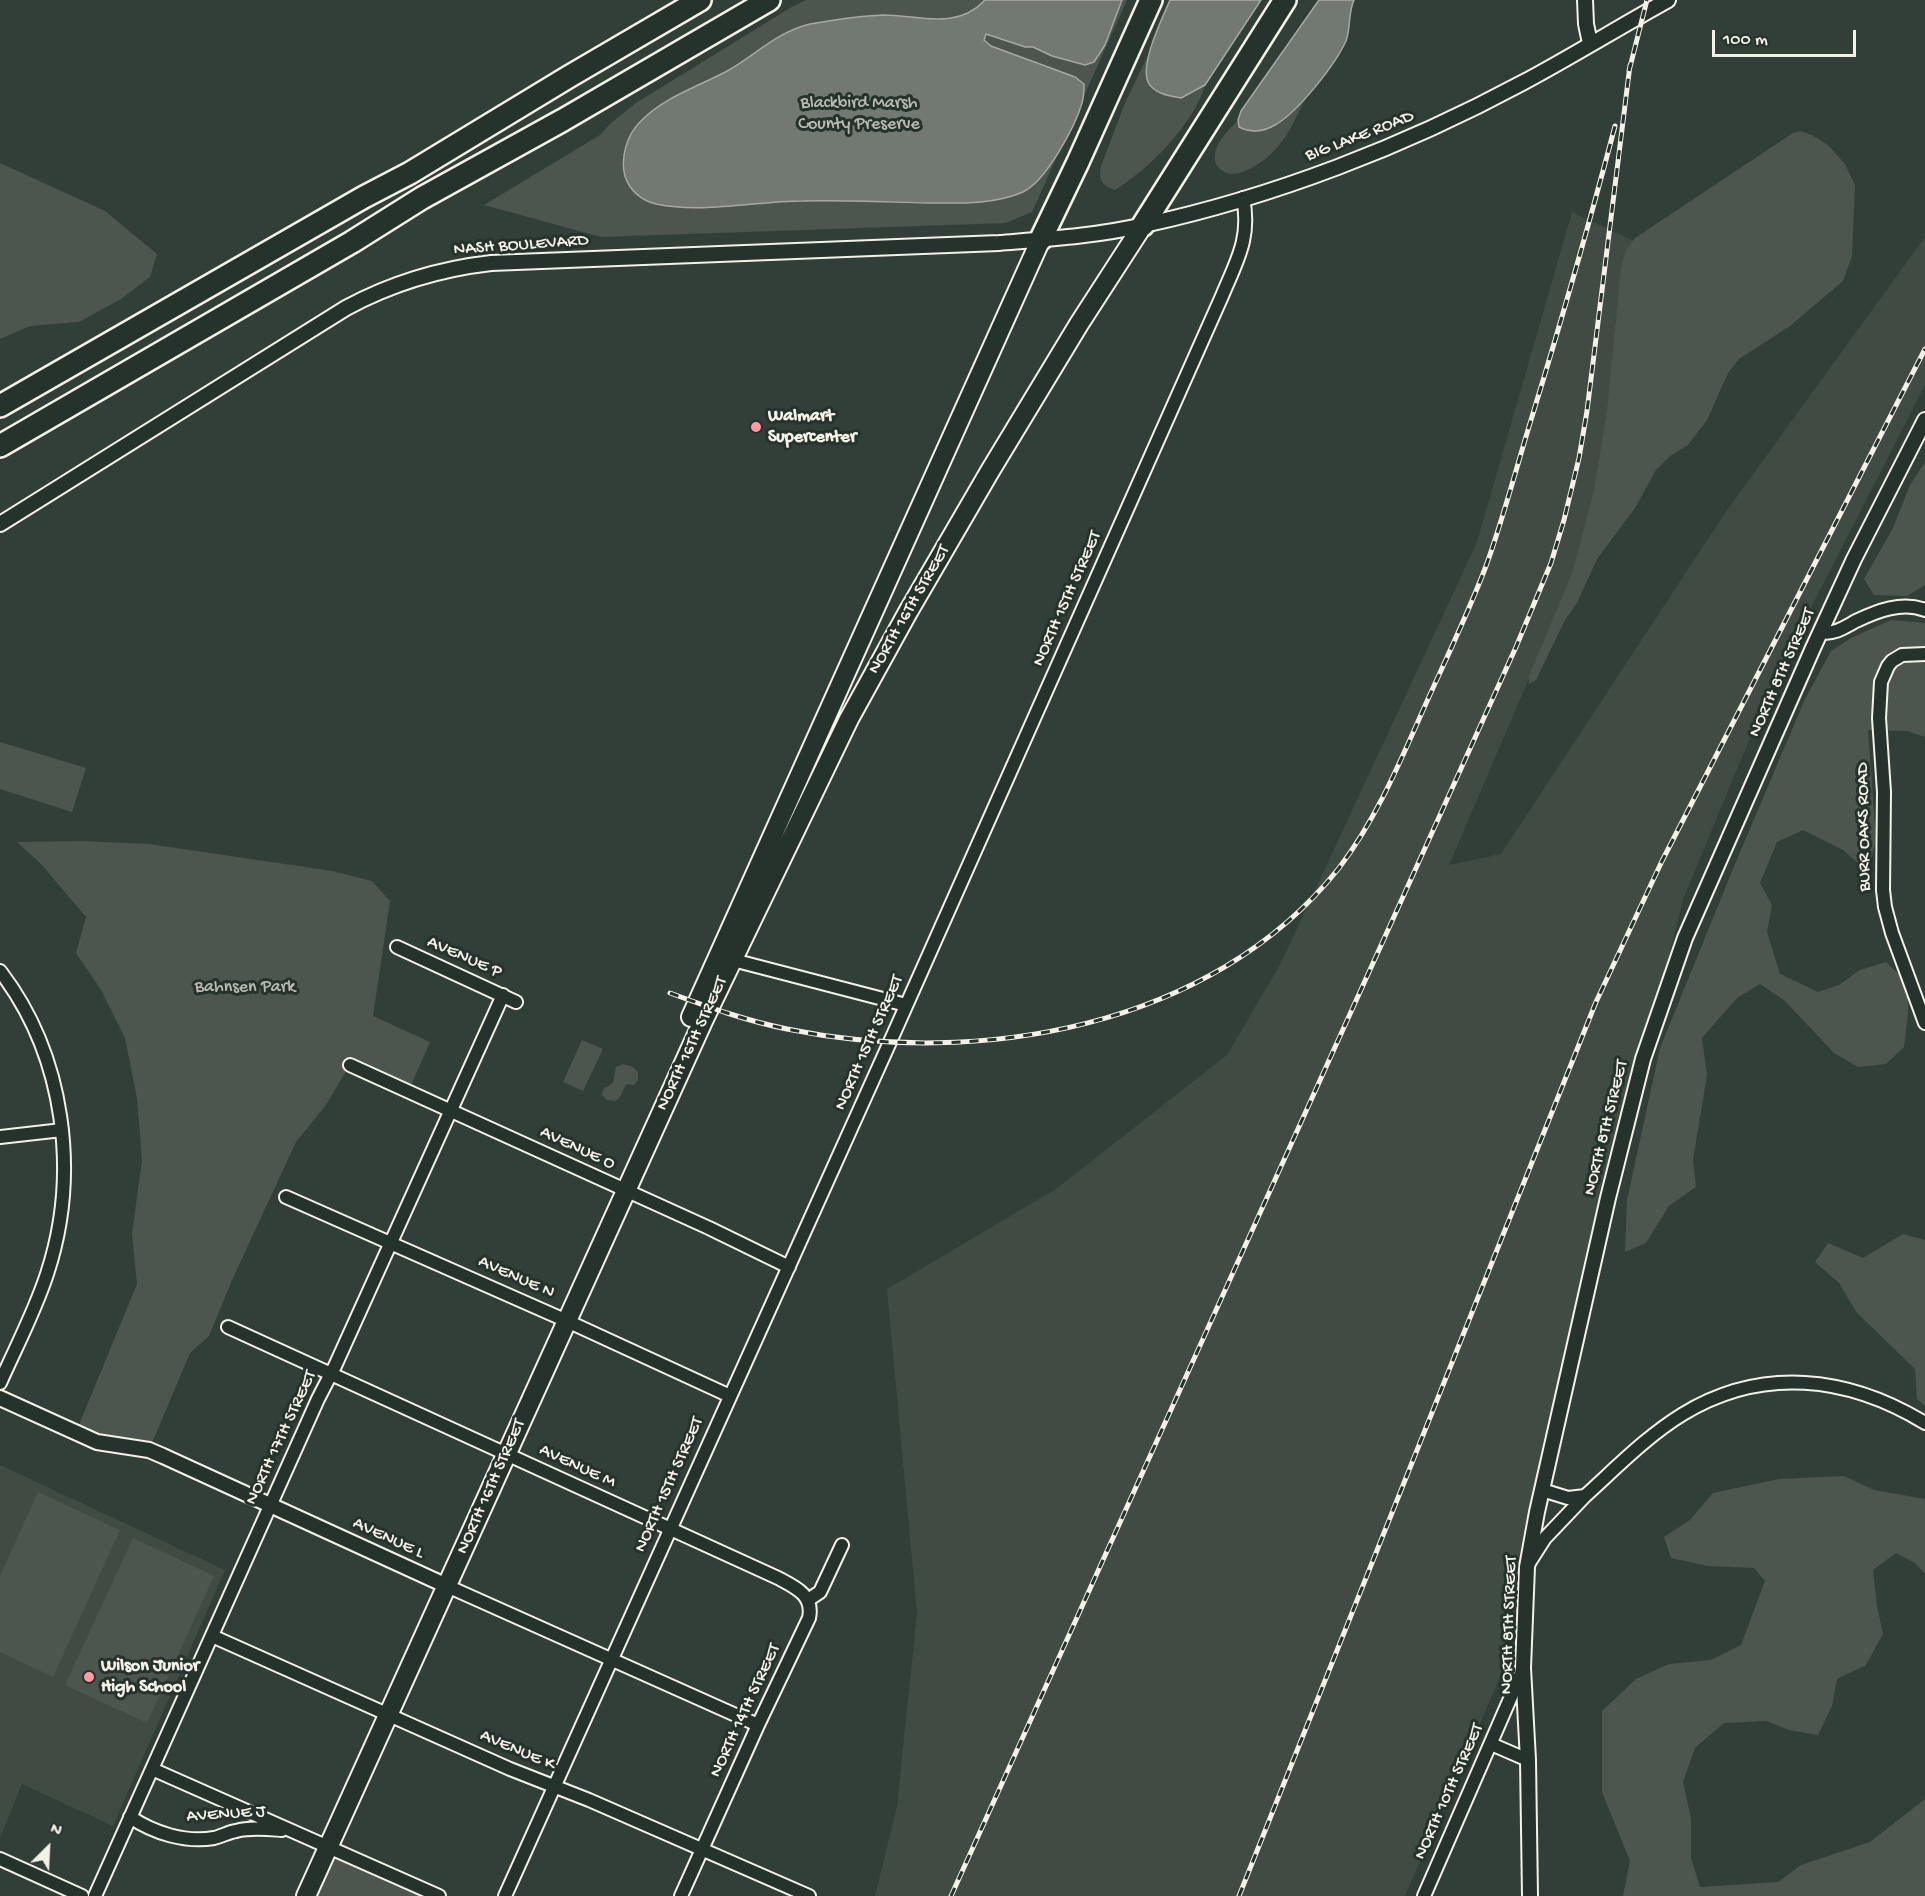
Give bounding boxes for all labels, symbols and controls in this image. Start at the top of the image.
scale bar [1715,18,1859,56]
text: 100 m [1723,30,1768,51]
park label: Blackbird Marsh County Preserve [798,93,920,136]
street label: BIG LAKE ROAD [1303,106,1417,168]
street label: NASH BOULEVARD [453,231,589,261]
place label: Walmart Supercenter [768,406,856,448]
marker: Walmart Supercenter [749,420,763,434]
street label: NORTH 15TH STREET [1028,528,1108,670]
street label: NORTH 16TH STREET [864,542,956,678]
street label: NORTH 8TH STREET [1745,605,1821,741]
street label: BURR OAKS ROAD [1853,762,1877,892]
street label: AVENUE P [423,932,505,984]
street label: NORTH 15TH STREET [830,972,910,1114]
street label: NORTH 16TH STREET [652,974,734,1114]
park label: Bahnsen Park [195,977,295,999]
street label: NORTH 8TH STREET [1580,1058,1634,1198]
street label: AVENUE O [536,1122,618,1176]
street label: AVENUE N [475,1252,557,1304]
street label: NORTH 17TH STREET [241,1367,323,1509]
street label: NORTH 15TH STREET [630,1414,710,1556]
street label: NORTH 16TH STREET [453,1416,531,1558]
street label: AVENUE M [535,1440,619,1494]
street label: AVENUE L [349,1513,427,1565]
street label: NORTH 8TH STREET [1497,1555,1523,1695]
street label: NORTH 14TH STREET [706,1641,786,1781]
place label: Wilson Junior High School [101,1656,199,1698]
marker: Wilson Junior High School [82,1670,96,1684]
street label: NORTH 10TH STREET [1410,1721,1490,1863]
street label: AVENUE K [476,1726,558,1776]
street label: AVENUE J [186,1801,266,1829]
north arrow [18,1818,78,1878]
text: N [47,1820,64,1842]

